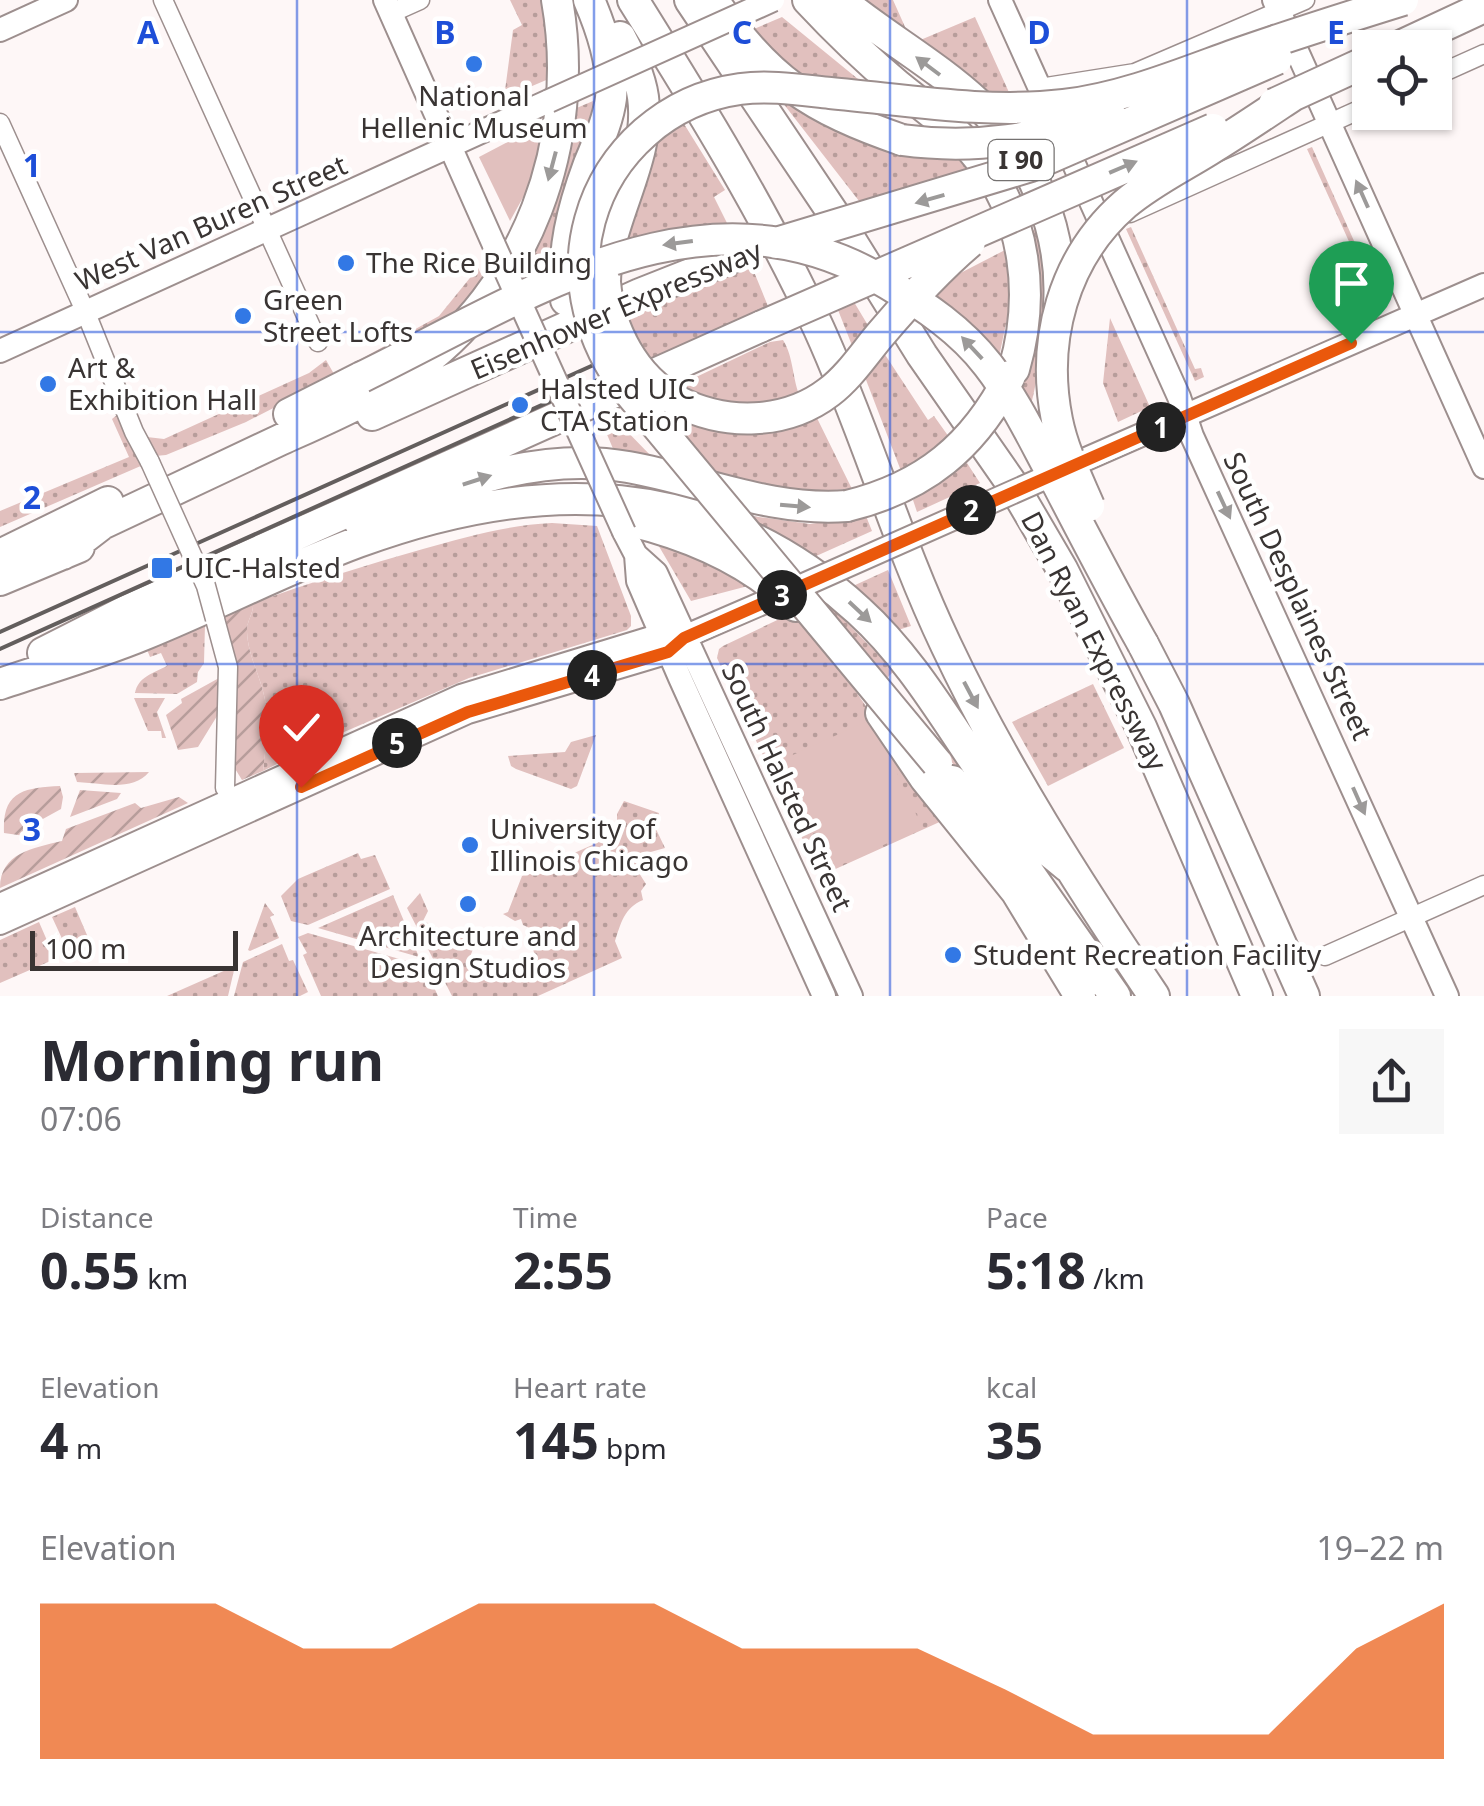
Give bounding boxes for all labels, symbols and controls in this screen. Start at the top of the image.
text: A [137,10,160,53]
text: B [434,10,456,53]
text: C [732,10,752,53]
text: D [1027,10,1051,53]
text: E [1327,10,1345,53]
map controls [1352,30,1452,130]
button: locate [1352,30,1452,130]
marker: National Hellenic Museum [463,53,485,75]
one-way arrow [915,56,941,76]
place label: National Hellenic Museum [360,76,588,146]
road number: I 90 [988,140,1054,180]
text: 1 [23,143,41,186]
street label: West Van Buren Street [69,145,352,299]
one-way arrow [543,151,559,182]
one-way arrow [1108,159,1138,175]
one-way arrow [1353,179,1370,208]
one-way arrow [914,191,945,207]
street label: Eisenhower Expressway [464,230,768,388]
one-way arrow [662,235,693,251]
pin [1309,241,1394,344]
place label: The Rice Building [366,243,592,281]
marker: The Rice Building [335,252,357,274]
icon: arrive [1324,256,1379,311]
place label: Green Street Lofts [263,280,413,350]
marker: Green Street Lofts [232,305,254,327]
one-way arrow [961,336,984,360]
place label: Art & Exhibition Hall [68,348,257,418]
place label: Halsted UIC CTA Station [540,369,695,439]
marker: Art & Exhibition Hall [37,373,59,395]
marker: Halsted UIC CTA Station [509,394,531,416]
pin: 1 [1136,402,1186,452]
text: 1 [1153,408,1169,446]
street label: South Desplaines Street [1215,446,1382,746]
one-way arrow [463,472,493,487]
text: 2 [23,475,41,518]
pin: 2 [946,485,996,535]
text: 2 [963,491,979,529]
one-way arrow [1216,491,1233,520]
one-way arrow [780,498,812,514]
street label: Dan Ryan Expressway [1013,505,1177,777]
place label: UIC-Halsted [184,548,341,586]
marker: UIC-Halsted [149,555,175,581]
pin: 3 [757,570,807,620]
text: 3 [774,576,790,614]
one-way arrow [848,600,872,623]
pin: 4 [567,650,617,700]
text: 4 [584,656,600,694]
street label: South Halsted Street [714,656,862,917]
one-way arrow [962,681,979,710]
pin [259,685,344,788]
icon: check [274,700,329,755]
pin: 5 [372,718,422,768]
text: 5 [389,724,405,762]
one-way arrow [1351,786,1367,816]
text: 3 [23,807,41,850]
place label: University of Illinois Chicago [490,809,689,879]
marker: University of Illinois Chicago [459,834,481,856]
marker: Architecture and Design Studios [457,893,479,915]
place label: Architecture and Design Studios [359,916,577,986]
scale bar [30,926,238,970]
text: 100 m [45,929,127,967]
place label: Student Recreation Facility [973,935,1322,973]
marker: Student Recreation Facility [942,944,964,966]
text: Morning run [40,1022,384,1097]
button: share [1339,1029,1444,1134]
text: 07:06 [40,1097,122,1140]
text: Distance [40,1198,153,1236]
text: Time [513,1198,578,1236]
text: Pace [986,1198,1048,1236]
text: 0.55 [40,1236,140,1304]
text: 2:55 [513,1236,613,1304]
text: 5:18 [986,1236,1086,1304]
text: km [140,1259,188,1297]
text: /km [1086,1259,1145,1297]
text: Elevation [40,1368,160,1406]
text: Heart rate [513,1368,647,1406]
text: kcal [986,1368,1037,1406]
text: 4 [40,1406,69,1474]
text: 145 [513,1406,599,1474]
text: 35 [986,1406,1043,1474]
text: m [69,1429,102,1467]
text: bpm [599,1429,667,1467]
text: Elevation [40,1526,177,1569]
text: 19–22 m [1317,1526,1444,1569]

